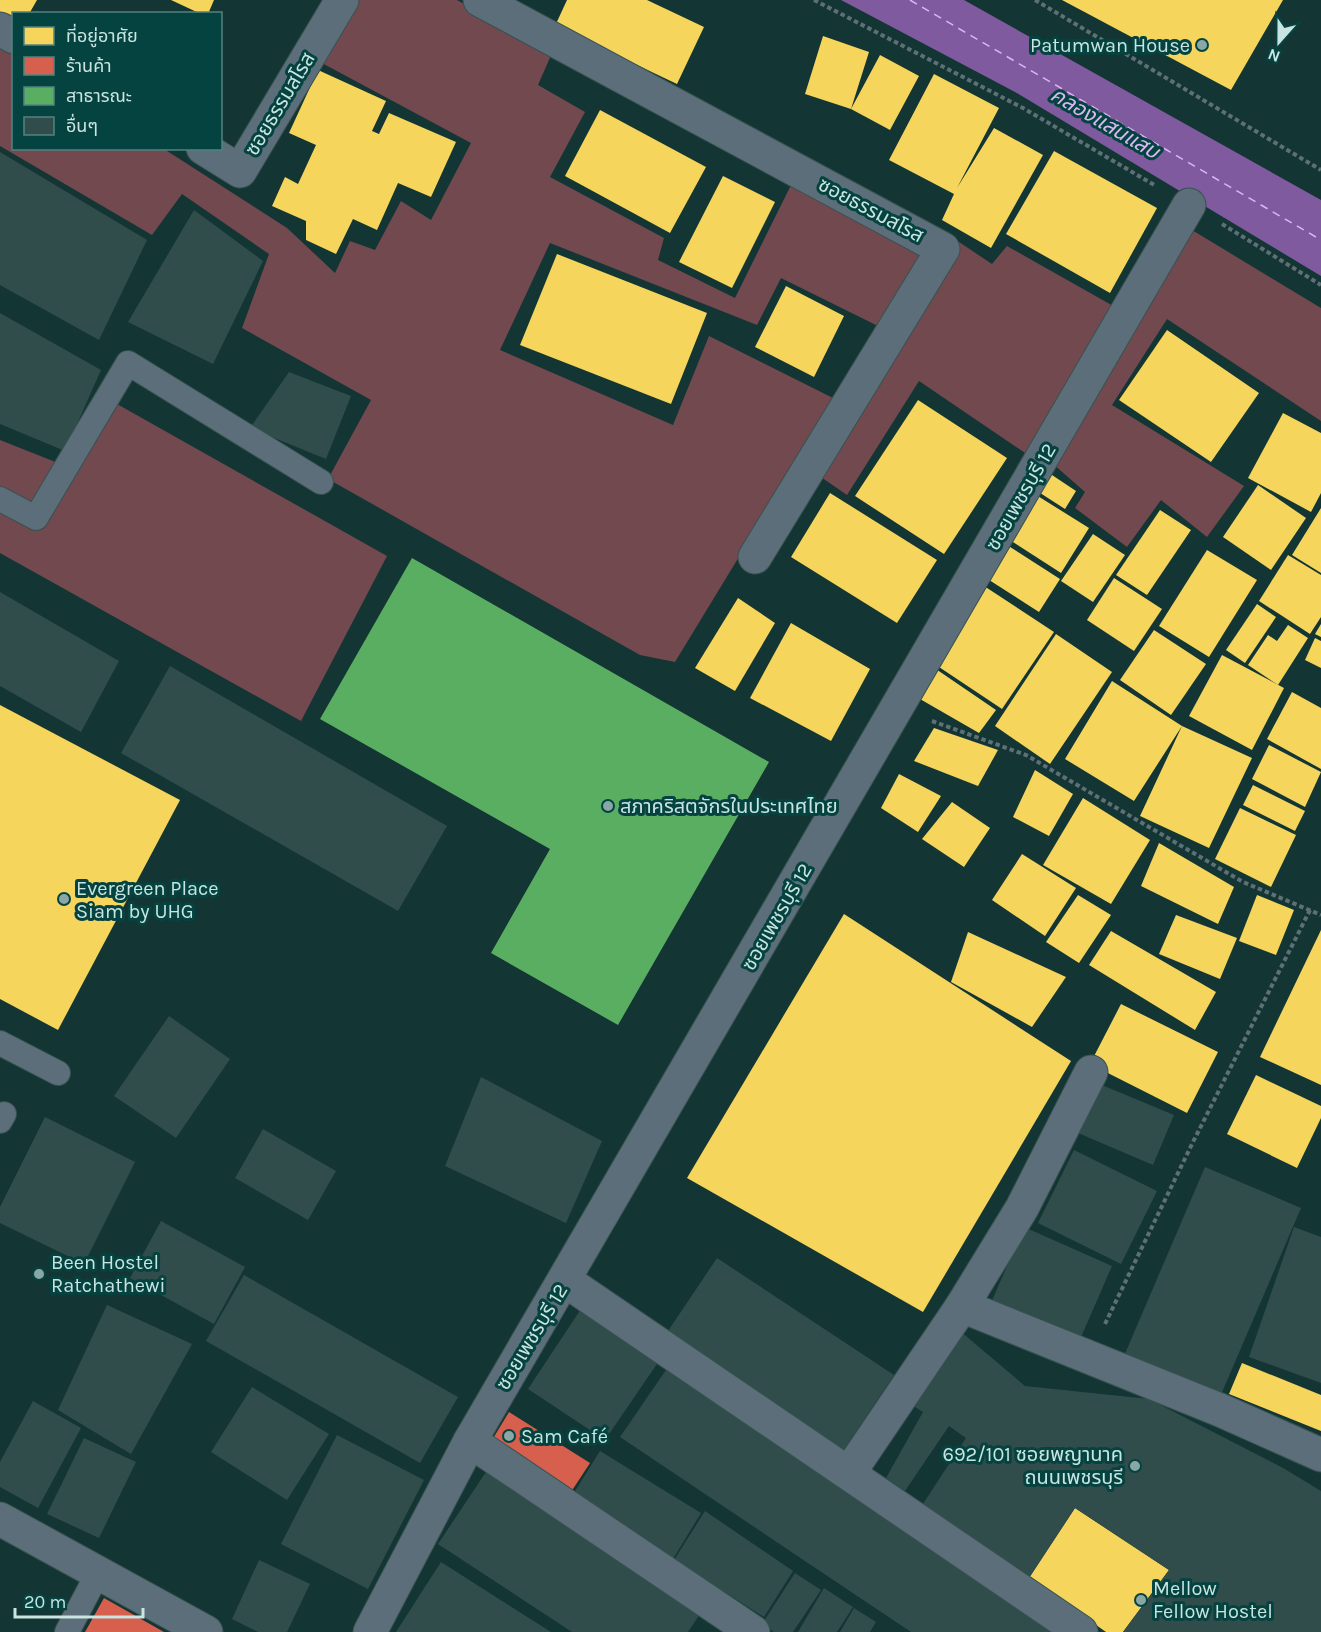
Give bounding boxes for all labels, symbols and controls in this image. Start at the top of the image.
legend [12,12,222,150]
north arrow [1249,12,1309,72]
text: ที่อยู่อาศัย [66,23,138,48]
place label: Patumwan House [1030,34,1190,57]
marker: Patumwan House [1195,38,1209,52]
text: N [1265,45,1283,66]
street label: ซอยธรรมสโรส [240,48,320,160]
text: ร้านค้า [66,55,112,77]
water label: คลองแสนแสบ [1047,82,1165,164]
text: สาธารณะ [66,85,132,107]
text: อื่นๆ [66,113,98,137]
street label: ซอยธรรมสโรส [814,173,928,247]
street label: ซอยเพชรบุรี 12 [981,440,1061,554]
place label: สภาคริสตจักรในประเทศไทย [620,795,838,818]
marker: สภาคริสตจักรในประเทศไทย [601,799,615,813]
street label: ซอยเพชรบุรี 12 [737,860,817,974]
place label: Evergreen Place Siam by UHG [76,877,219,923]
marker: Evergreen Place Siam by UHG [57,892,71,906]
place label: Been Hostel Ratchathewi [51,1251,166,1297]
marker: Been Hostel Ratchathewi [32,1267,46,1281]
street label: ซอยเพชรบุรี 12 [491,1280,573,1394]
place label: Sam Café [521,1425,608,1448]
marker: Sam Café [502,1429,516,1443]
place label: 692/101 ซอยพญานาค ถนนเพชรบุรี [943,1443,1123,1489]
marker: 692/101 ซอยพญานาค ถนนเพชรบุรี [1128,1459,1142,1473]
place label: Mellow Fellow Hostel [1153,1577,1273,1623]
scale bar [15,1581,142,1619]
text: 20 m [24,1591,66,1613]
marker: Mellow Fellow Hostel [1134,1593,1148,1607]

